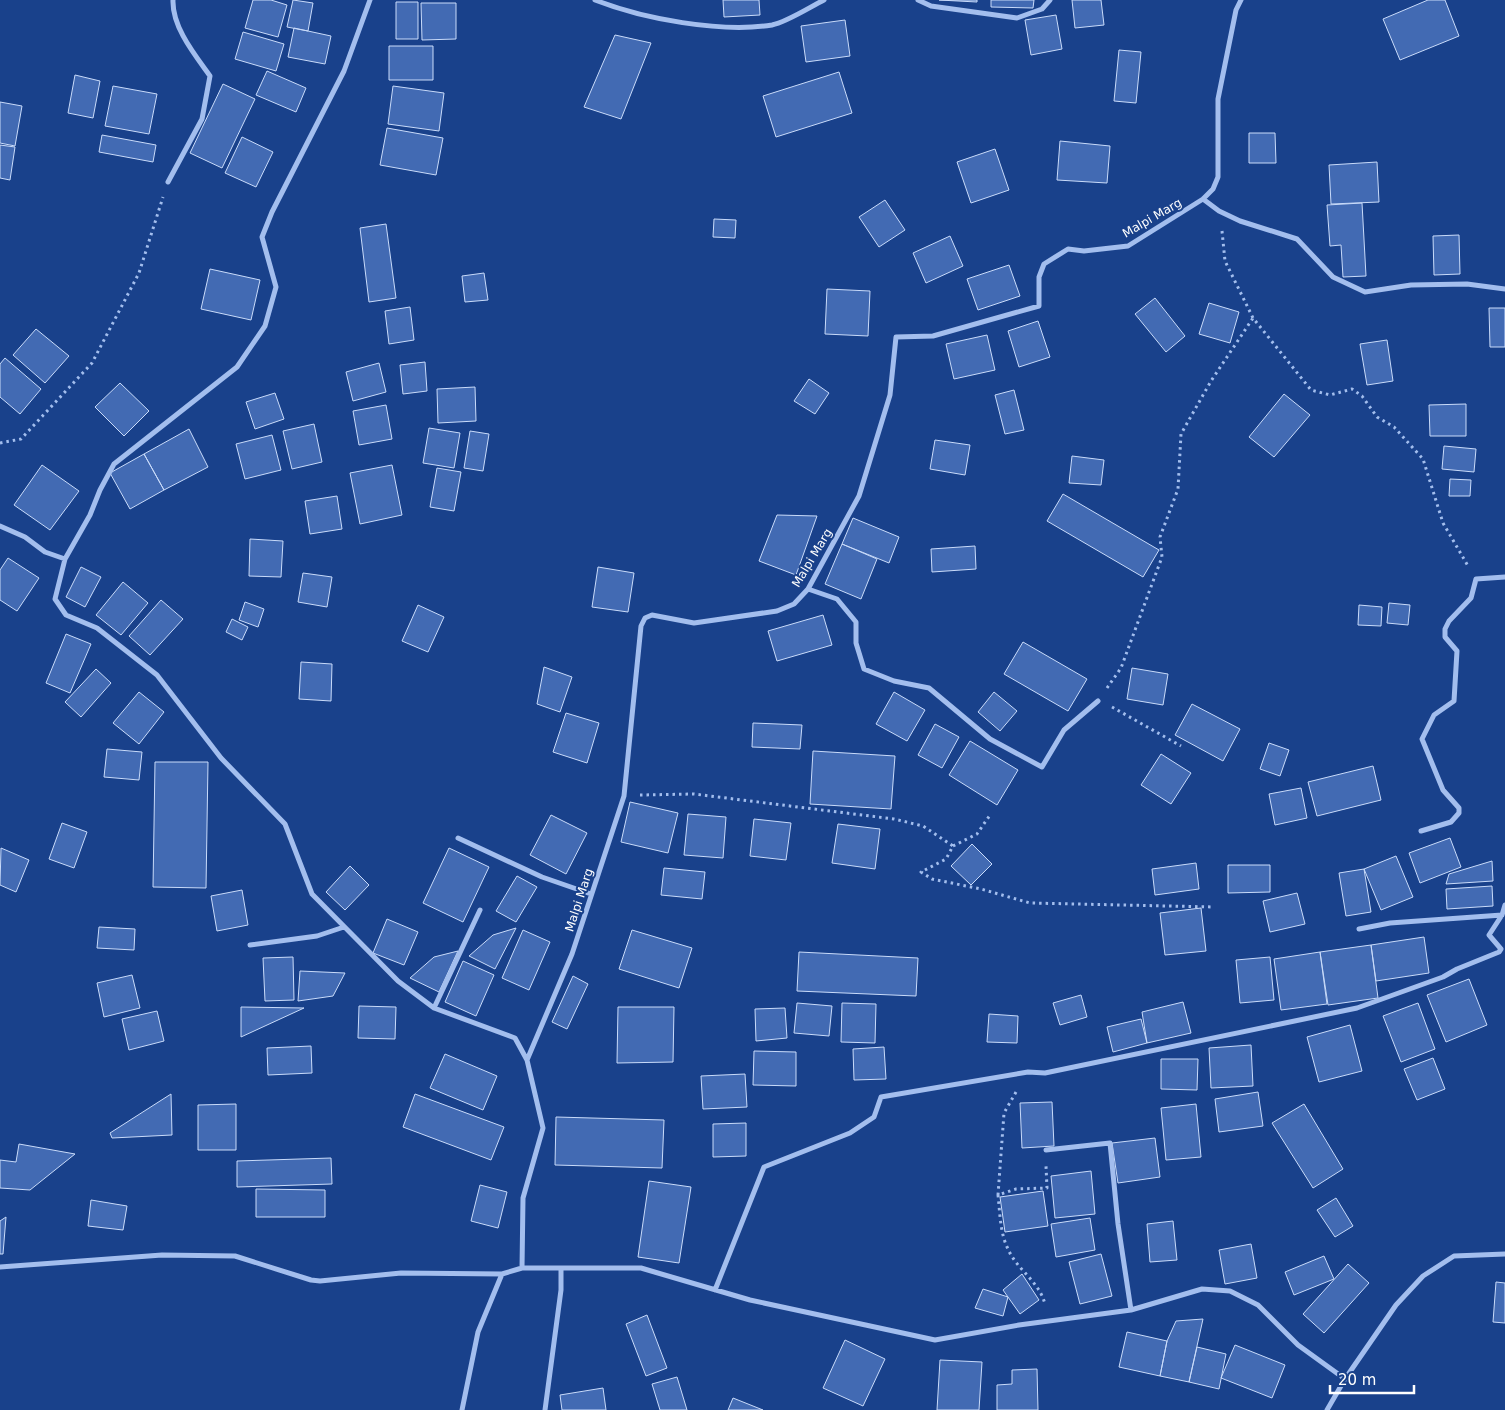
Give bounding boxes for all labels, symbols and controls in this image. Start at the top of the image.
street label: Malpi Marg [1120,195,1184,241]
street label: Malpi Marg [789,526,835,590]
street label: Malpi Marg [562,867,596,933]
scale bar [1330,1362,1414,1394]
text: 20 m [1338,1371,1376,1389]

